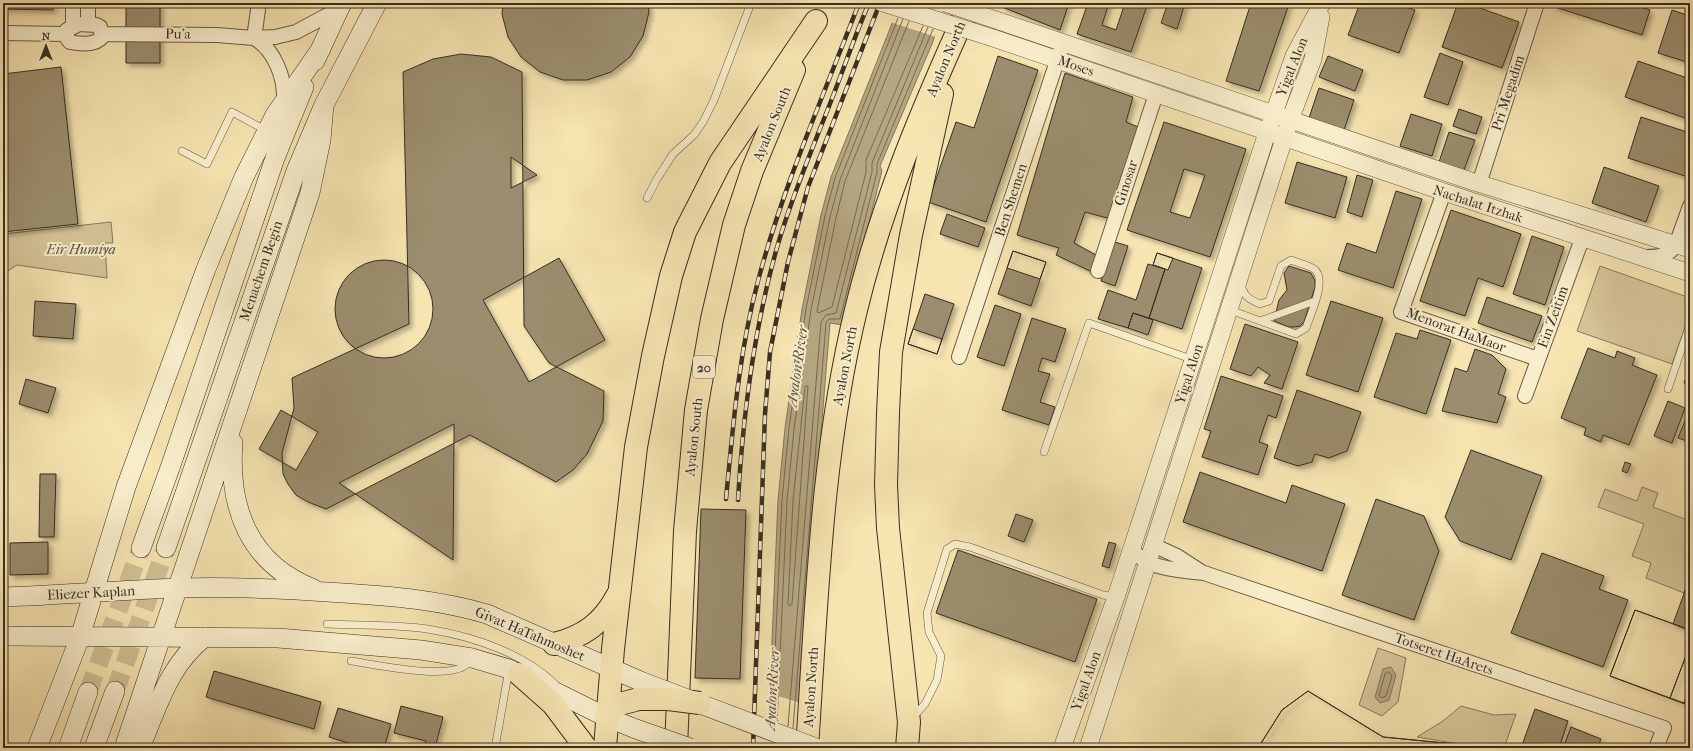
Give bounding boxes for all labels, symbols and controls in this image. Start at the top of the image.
street label: Ayalon North [922,19,970,100]
street label: Pu'a [165,25,192,43]
north arrow [26,26,66,66]
text: N [42,30,51,43]
street label: Yigal Alon [1272,35,1312,100]
street label: Moses [1056,52,1096,80]
street label: Pri Megadim [1488,53,1528,133]
street label: Ayalon South [749,84,795,165]
street label: Ginosar [1111,158,1141,208]
street label: Ben Shemen [991,161,1031,239]
street label: Nachalat Itzhak [1431,181,1526,227]
street label: Menachem Begin [236,218,286,324]
park label: Eir Humiya [45,241,116,258]
street label: Ein Zeitim [1534,283,1572,350]
street label: Menorat HaMaor [1404,304,1508,356]
water label: Ayalon River [782,323,812,410]
street label: Ayalon North [829,325,861,408]
street label: Yigal Alon [1171,342,1207,407]
road number: 20 [693,356,715,378]
street label: Ayalon South [681,397,707,478]
street label: Eliezer Kaplan [47,582,135,604]
street label: Givat HaTahmoshet [472,603,588,665]
street label: Totseret HaArets [1393,629,1495,679]
water label: Ayalon River [761,646,783,732]
street label: Ayalon North [800,646,822,729]
street label: Yigal Alon [1067,649,1105,714]

